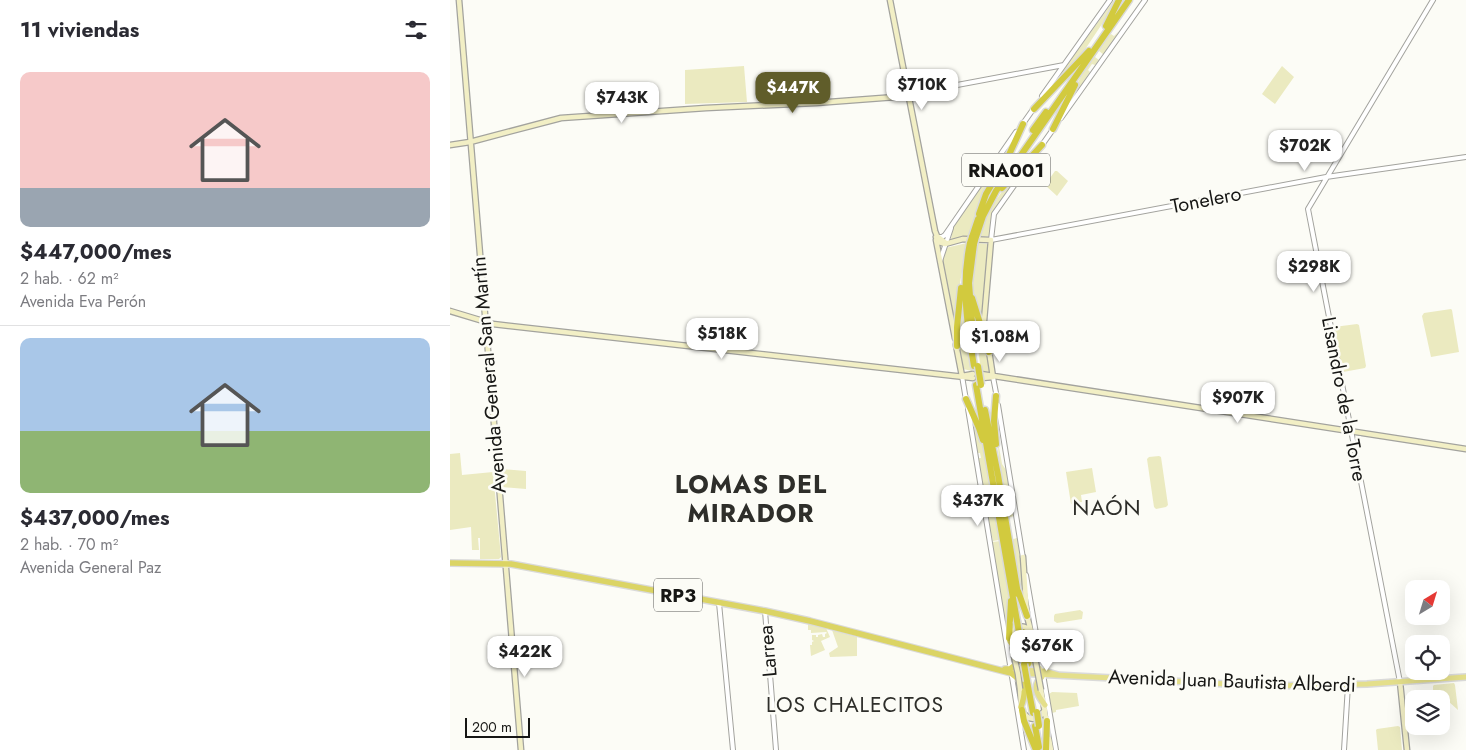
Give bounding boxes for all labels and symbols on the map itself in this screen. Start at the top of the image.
pin: $710K [887,68,957,111]
pin: $447K [758,72,828,114]
pin: $743K [587,82,657,124]
pin: $702K [1270,130,1340,172]
road number: RNA001 [962,154,1050,186]
street label: Tonelero [1168,179,1244,221]
pin: $298K [1279,250,1349,293]
street label: Avenida General San Martín [464,255,514,495]
street label: Lisandro de la Torre [1314,314,1374,484]
pin: $518K [687,318,757,360]
pin: $1.08M [959,320,1041,363]
pin: $907K [1203,382,1273,424]
district label: LOMAS DEL MIRADOR [675,466,827,531]
pin: $437K [943,484,1013,527]
district label: NAÓN [1072,491,1142,523]
road number: RP3 [654,578,702,612]
north arrow [1405,580,1450,625]
street label: Larrea [751,624,785,678]
pin: $676K [1012,630,1082,672]
pin: $422K [490,636,560,678]
street label: Avenida Juan Bautista Alberdi [1108,662,1356,700]
district label: LOS CHALECITOS [766,690,944,720]
scale bar [465,715,530,738]

